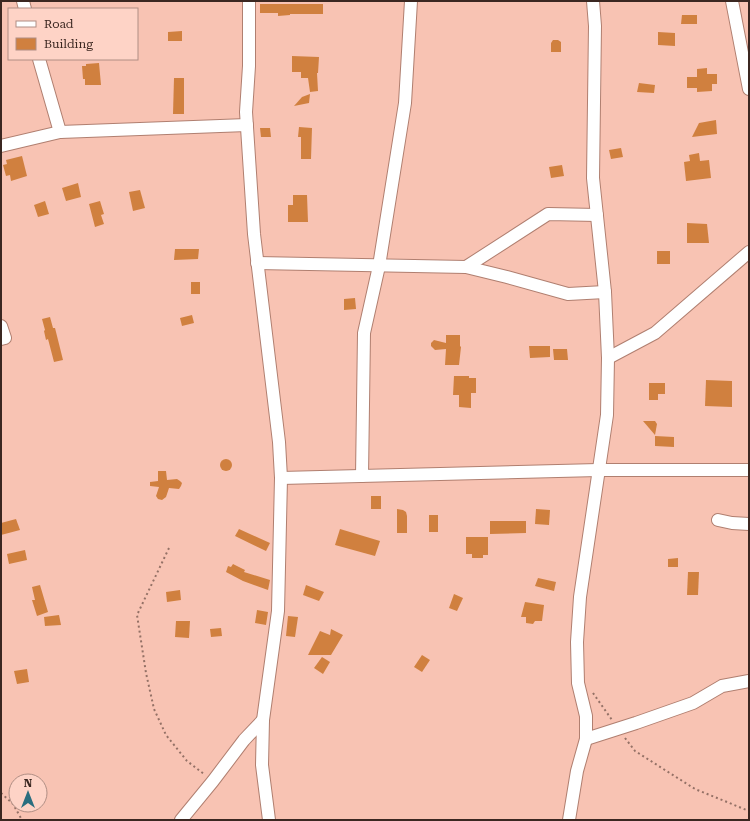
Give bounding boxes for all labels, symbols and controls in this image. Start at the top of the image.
legend [8,8,138,60]
text: Road [44,17,74,31]
text: Building [44,37,93,51]
north arrow [8,773,48,813]
text: N [24,777,33,790]

